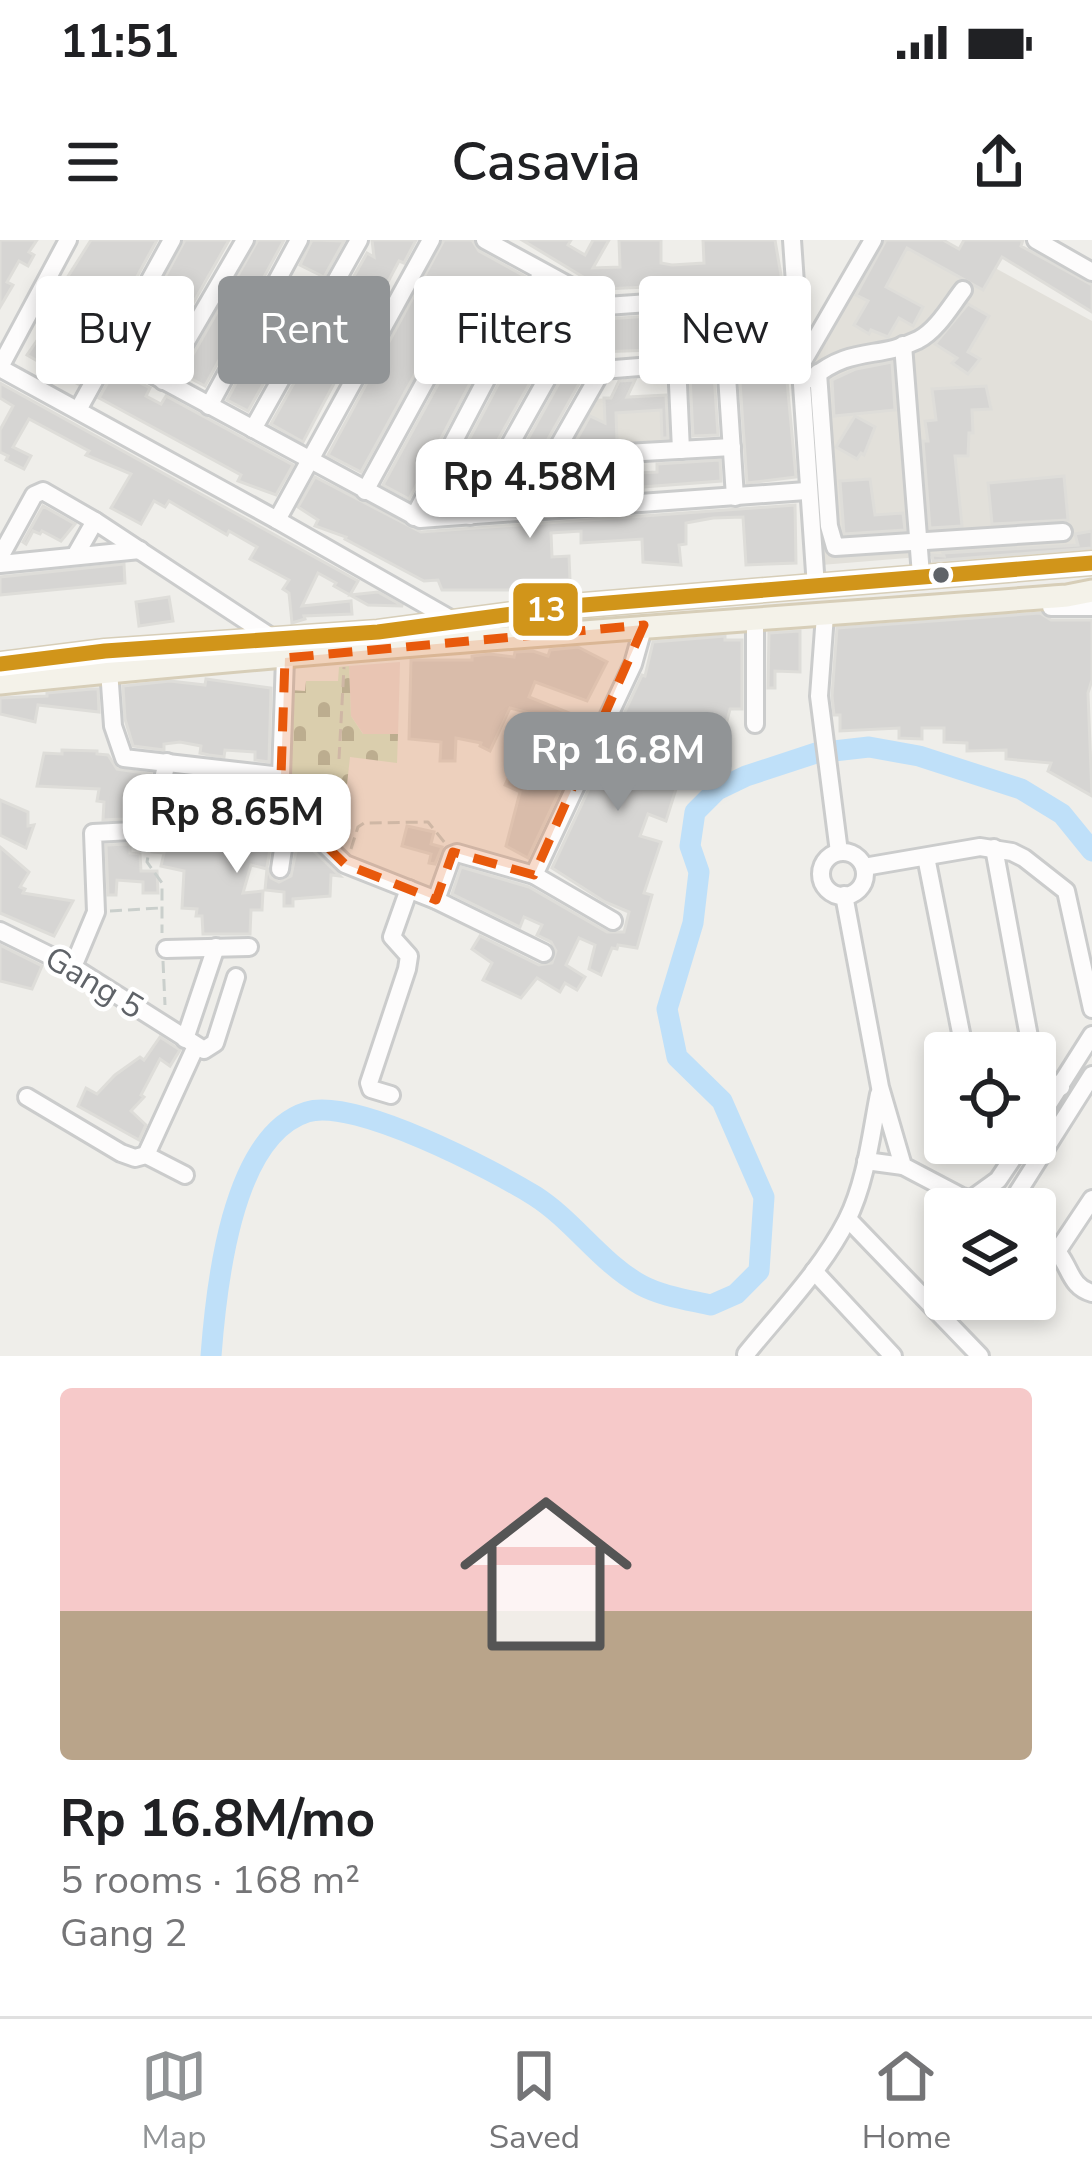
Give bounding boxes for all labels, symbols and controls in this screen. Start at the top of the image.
text: 11:51 [60,12,179,73]
text: Casavia [451,125,641,199]
icon: menu [60,129,126,195]
icon: share [966,129,1032,195]
chip: Buy [36,276,194,384]
chip: Rent [218,276,390,384]
chip: Filters [414,276,615,384]
chip: New [639,276,811,384]
pin: Rp 4.58M [406,439,654,541]
text: Rp 4.58M [443,451,617,504]
unlabelled marker [930,564,952,586]
line badge: 13 [511,581,580,638]
text: 13 [526,588,566,633]
pin: Rp 16.8M [494,712,742,814]
text: Rp 16.8M [531,724,705,777]
pin: Rp 8.65M [113,774,361,876]
text: Rp 8.65M [150,786,324,839]
street label: Gang 5 [36,936,152,1030]
map controls [924,1032,1056,1320]
button: locate [924,1032,1056,1164]
button: layers [924,1188,1056,1320]
icon: home [438,1466,654,1682]
text: Rp 16.8M/mo [60,1784,375,1854]
text: 5 rooms · 168 m² [60,1854,360,1907]
text: Gang 2 [60,1907,187,1960]
tab: Map [141,2043,207,2160]
tab: Saved [489,2043,580,2160]
tab: Home [862,2043,951,2160]

